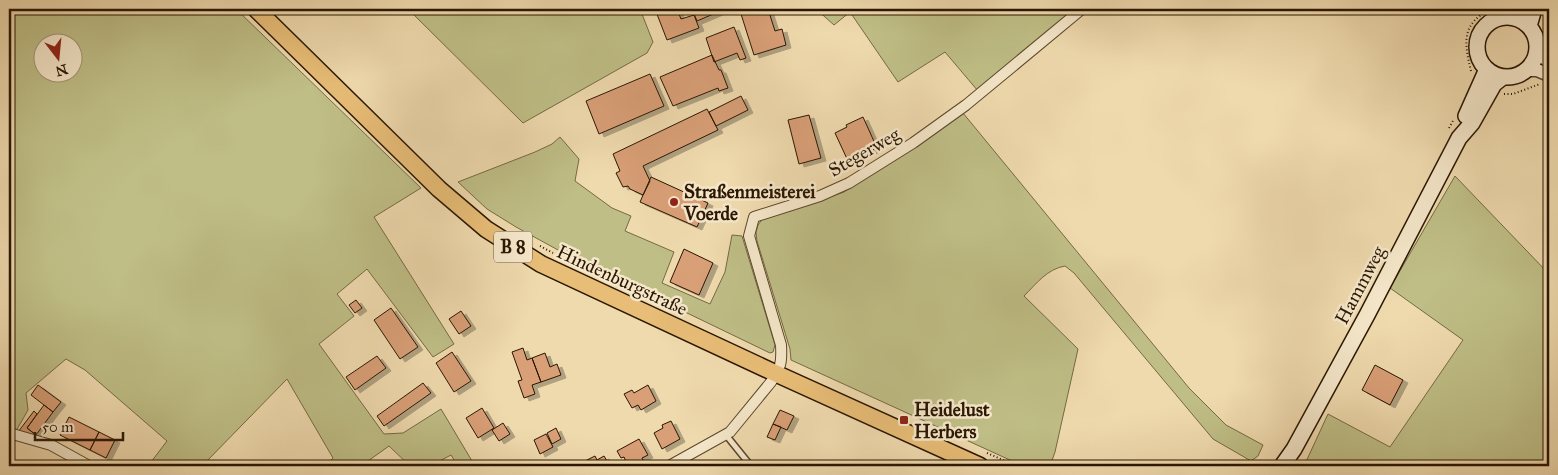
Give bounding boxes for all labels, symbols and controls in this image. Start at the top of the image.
north arrow [32,32,82,82]
text: N [53,60,69,80]
street label: Stegerweg [824,122,904,182]
place label: Straßenmeisterei Voerde [683,180,816,225]
marker: Straßenmeisterei Voerde [668,196,680,208]
road number: B 8 [494,232,532,262]
street label: Hindenburgstraße [553,240,691,321]
street label: Hammweg [1330,242,1391,328]
place label: Heidelust Herbers [914,398,990,443]
scale bar [35,410,122,442]
marker: Heidelust Herbers [898,414,910,426]
text: 50 m [42,418,74,436]

